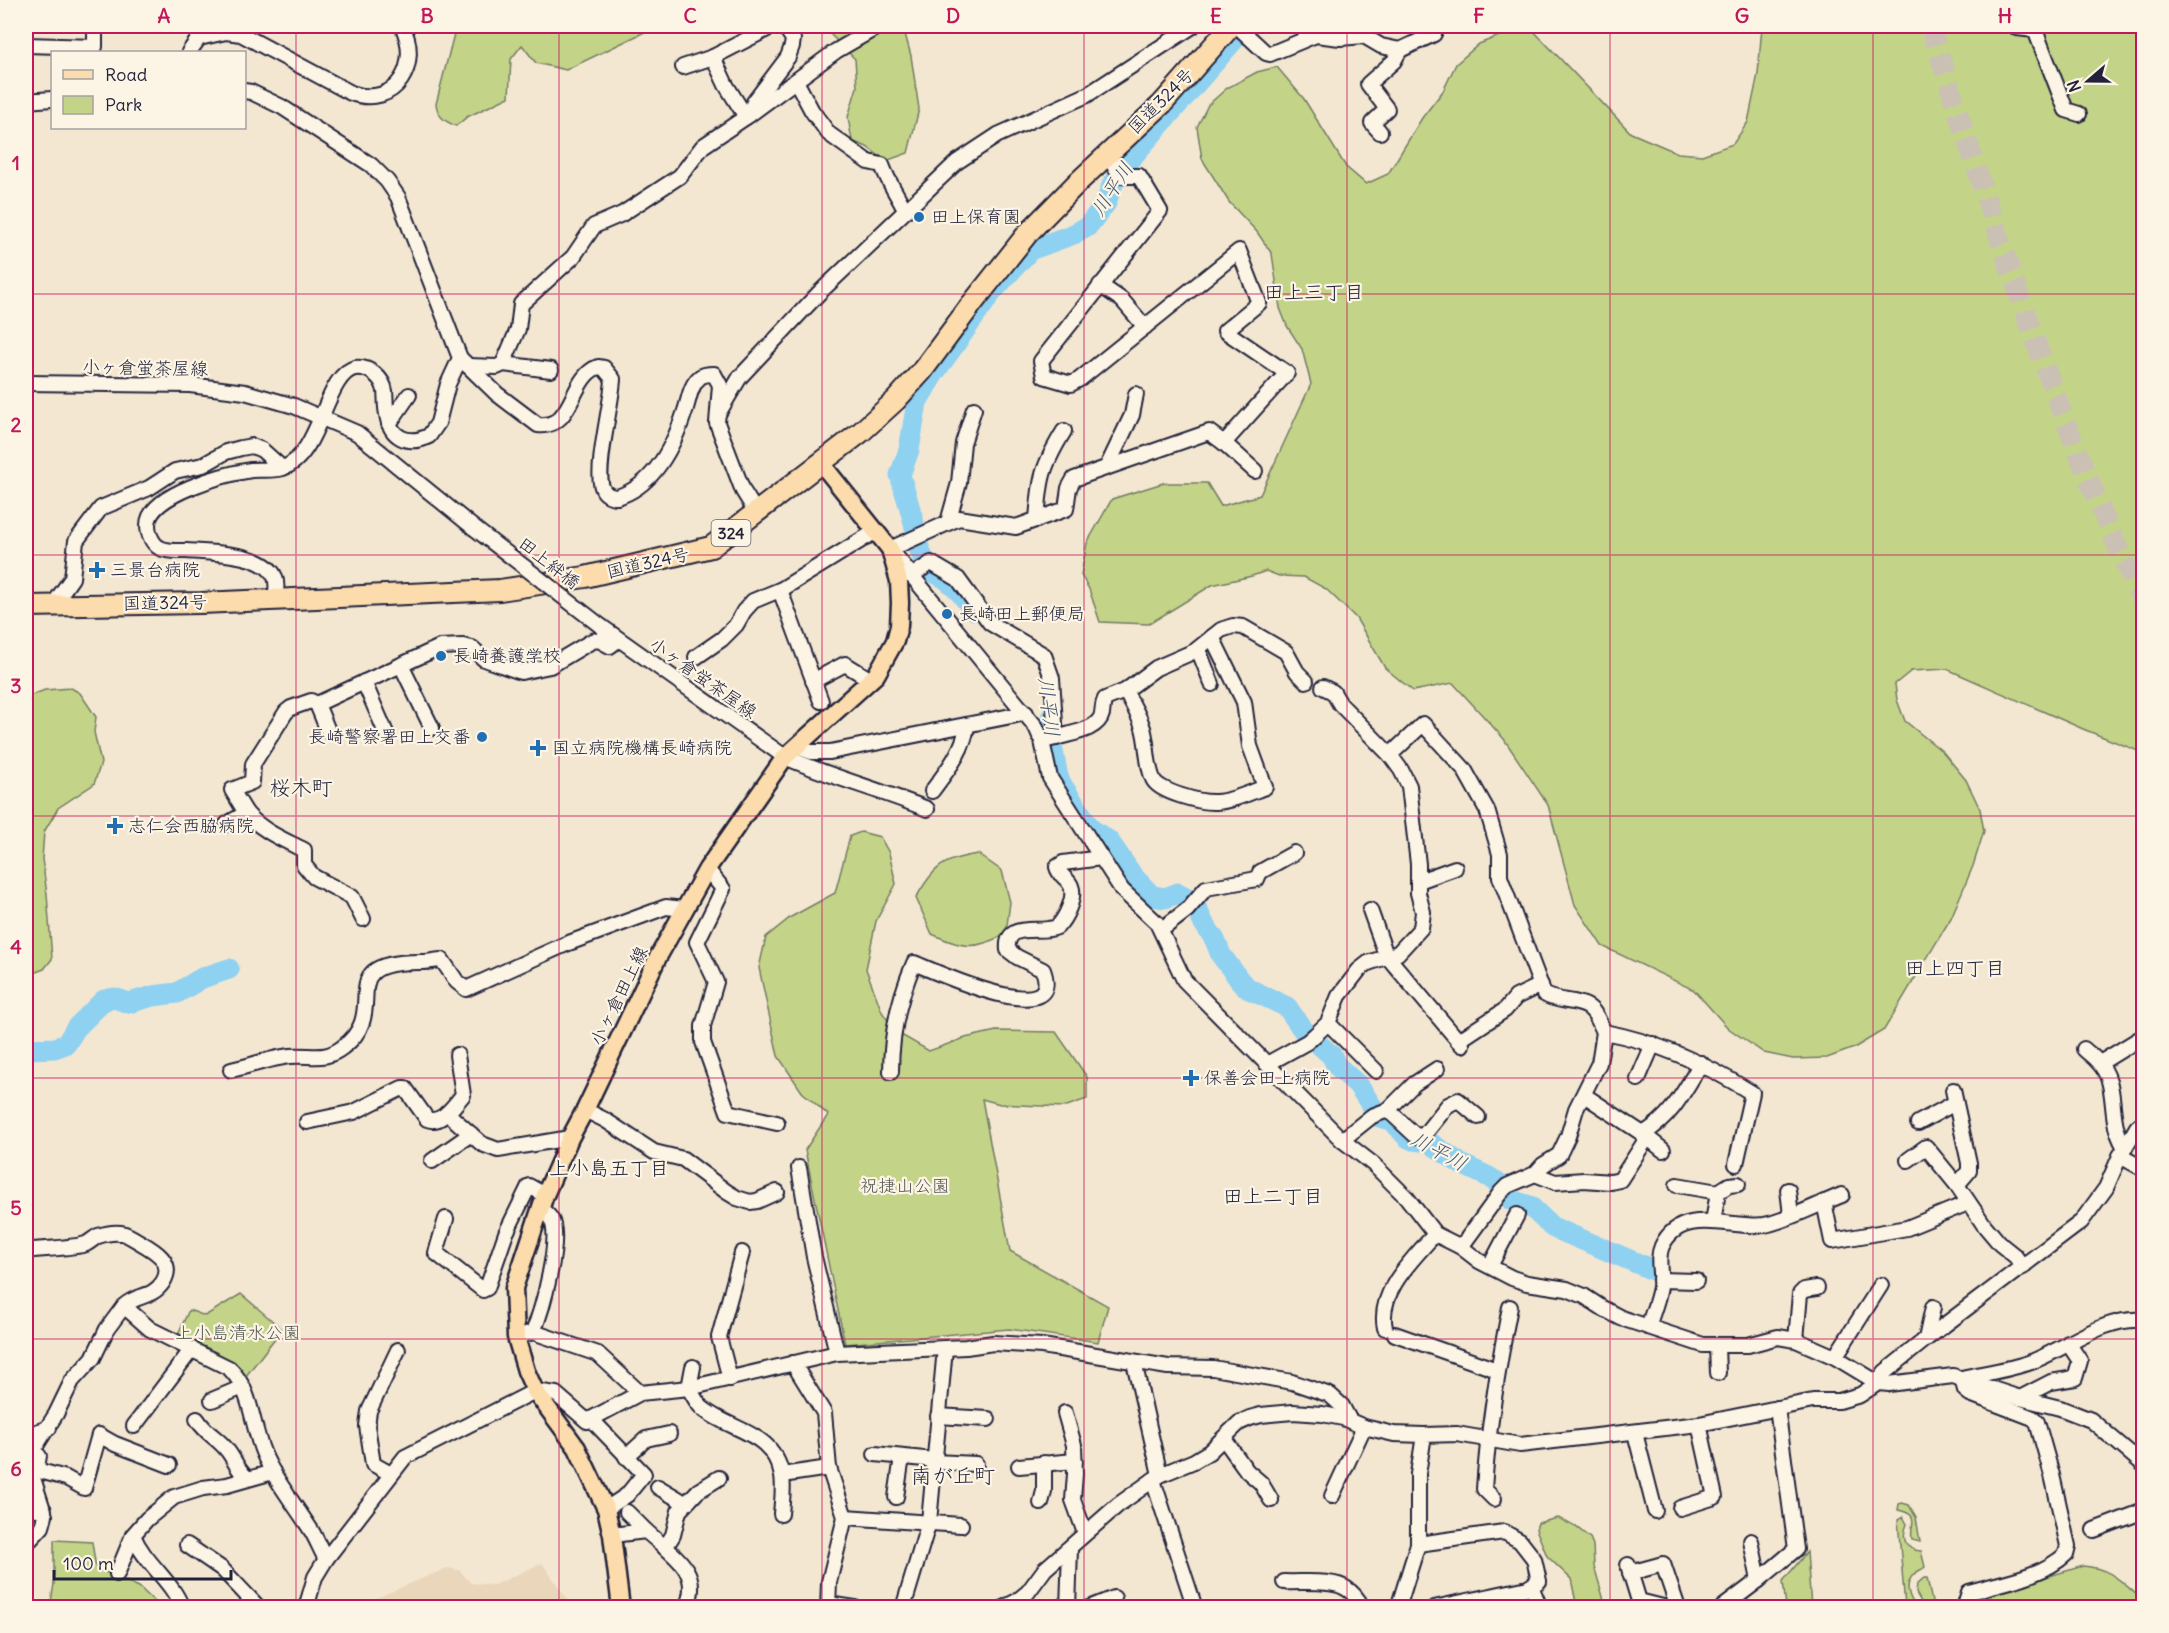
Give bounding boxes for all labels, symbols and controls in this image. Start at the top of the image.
text: A [158,3,171,28]
text: B [420,3,434,28]
text: C [683,3,697,28]
text: D [946,3,960,28]
text: E [1210,3,1222,28]
text: F [1473,3,1485,28]
text: G [1735,3,1749,28]
text: H [1998,3,2012,28]
legend [51,51,246,129]
north arrow [2058,51,2118,111]
text: Road [105,63,148,86]
street label: 国道324号 [1123,63,1199,139]
text: N [2063,78,2085,95]
text: Park [105,93,142,116]
text: 1 [12,150,20,175]
water label: 川平川 [1085,157,1138,221]
place label: 田上保育園 [931,205,1021,228]
marker: 田上保育園 [912,210,926,224]
district label: 田上三丁目 [1264,279,1364,304]
street label: 小ヶ倉蛍茶屋線 [82,355,208,380]
text: 2 [11,412,22,437]
road number: 324 [712,520,750,546]
street label: 田上絆橋 [514,531,585,594]
street label: 国道324号 [604,542,692,583]
place label: 三景台病院 [110,558,200,581]
marker: 三景台病院 [88,561,106,579]
street label: 国道324号 [123,590,207,615]
place label: 長崎田上郵便局 [959,602,1085,625]
marker: 長崎田上郵便局 [940,607,954,621]
street label: 小ヶ倉蛍茶屋線 [645,632,761,723]
place label: 長崎養護学校 [453,644,561,667]
marker: 長崎養護学校 [434,649,448,663]
text: 3 [10,673,22,698]
water label: 川平川 [1033,676,1066,738]
place label: 長崎警察署田上交番 [308,725,470,748]
marker: 長崎警察署田上交番 [475,730,489,744]
place label: 国立病院機構長崎病院 [552,736,732,759]
marker: 国立病院機構長崎病院 [529,739,547,757]
district label: 桜木町 [270,774,333,801]
place label: 志仁会西脇病院 [128,814,254,837]
marker: 志仁会西脇病院 [106,817,124,835]
text: 4 [10,934,22,959]
street label: 小ヶ倉田上線 [585,942,653,1049]
district label: 田上四丁目 [1905,955,2005,980]
place label: 保善会田上病院 [1204,1066,1330,1089]
marker: 保善会田上病院 [1182,1069,1200,1087]
water label: 川平川 [1407,1125,1472,1176]
district label: 上小島五丁目 [549,1155,669,1180]
park label: 祝捷山公園 [860,1174,950,1197]
district label: 田上二丁目 [1223,1183,1323,1208]
text: 5 [10,1195,22,1220]
park label: 上小島清水公園 [175,1321,301,1344]
text: 6 [10,1456,22,1481]
district label: 南が丘町 [911,1462,995,1489]
scale bar [54,1543,231,1581]
text: 100 m [63,1552,114,1575]

